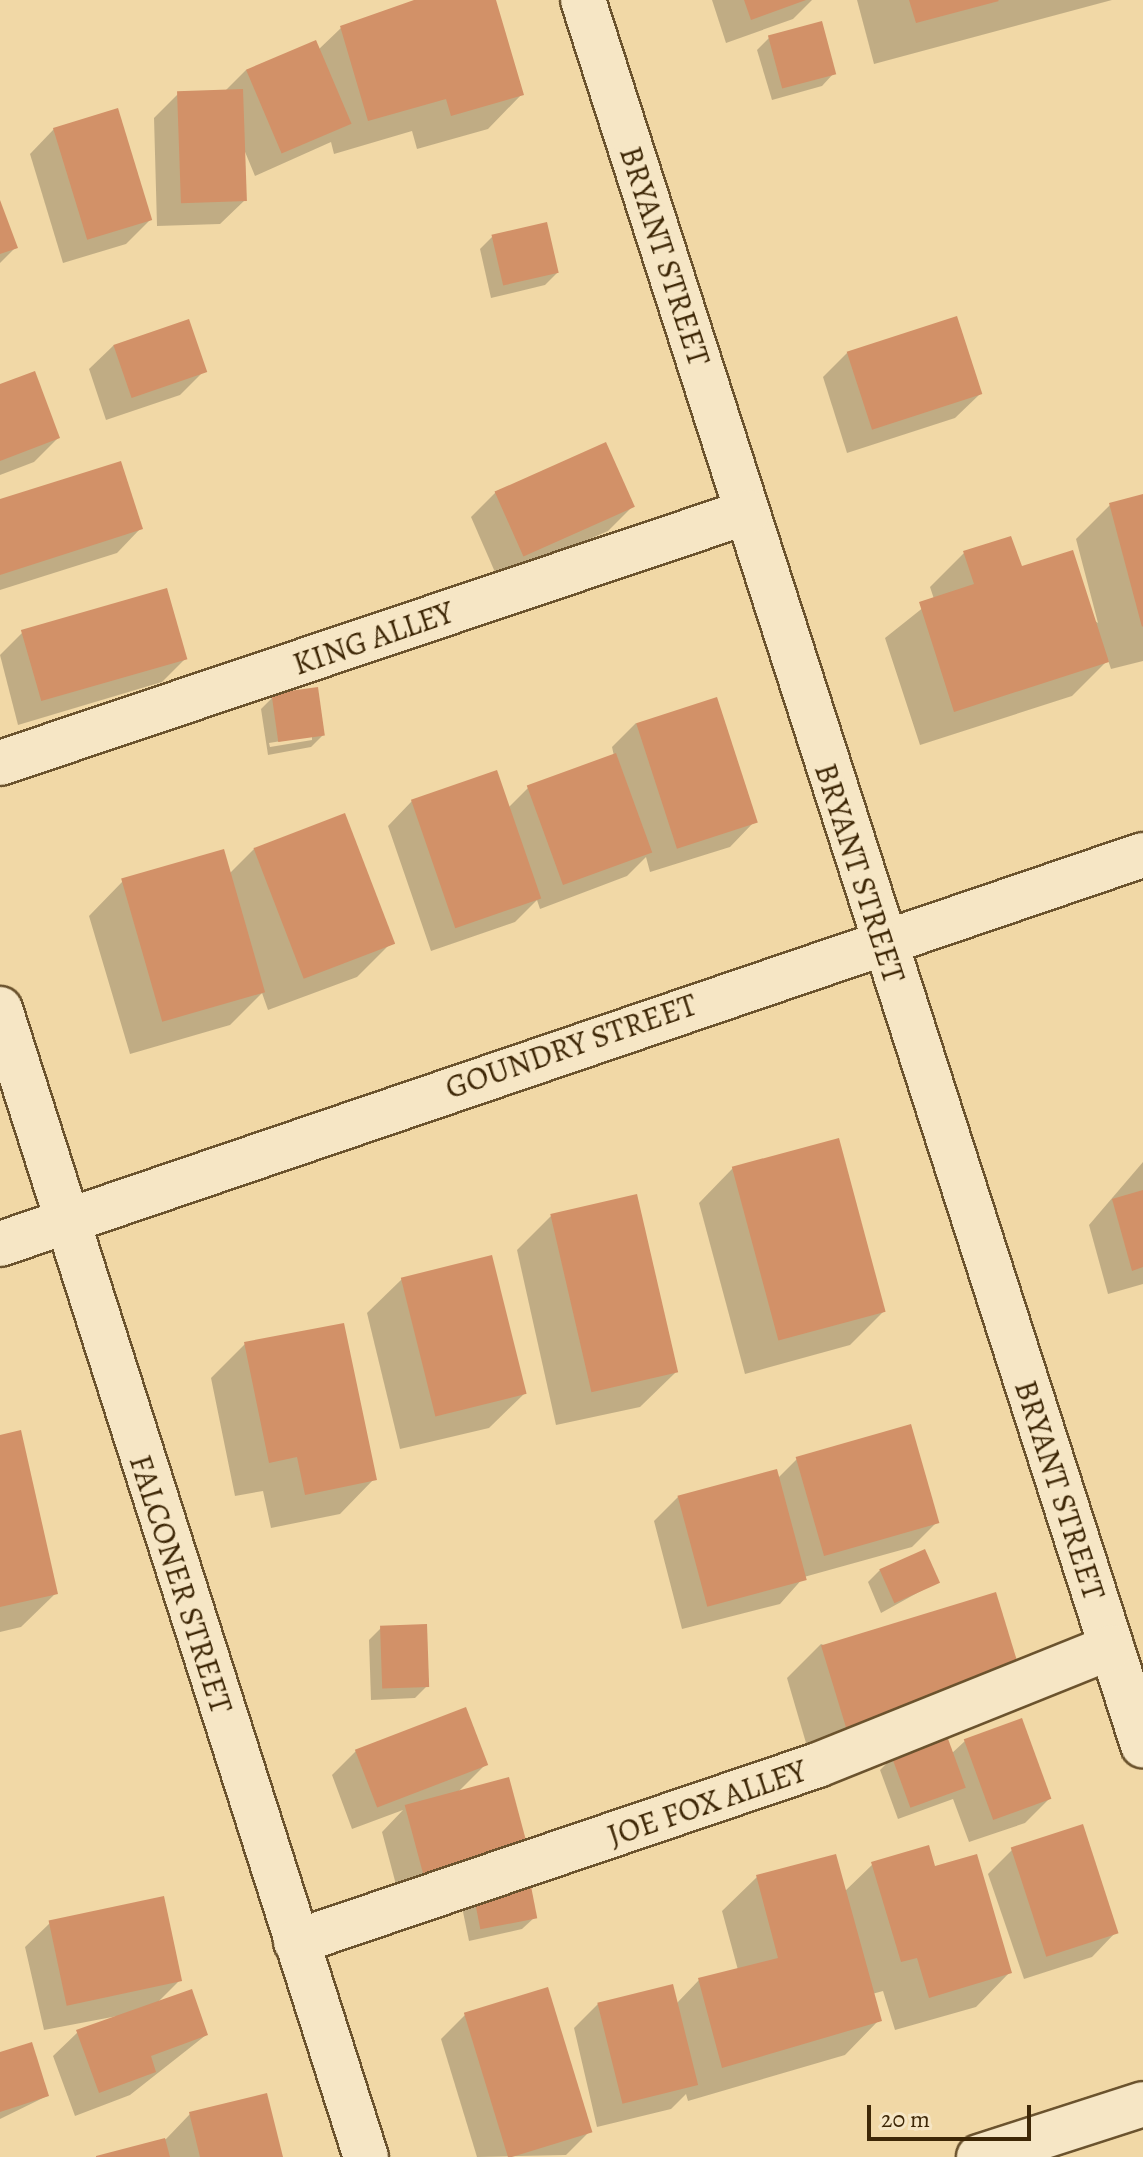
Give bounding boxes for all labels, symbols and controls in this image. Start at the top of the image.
street label: BRYANT STREET [611,141,719,371]
street label: KING ALLEY [288,593,458,683]
street label: BRYANT STREET [806,758,914,988]
street label: GOUNDRY STREET [440,985,702,1107]
street label: BRYANT STREET [1006,1375,1114,1605]
street label: FALCONER STREET [121,1450,241,1718]
street label: JOE FOX ALLEY [602,1751,812,1855]
scale bar [871,2089,1035,2139]
text: 20 m [881,2103,930,2135]

